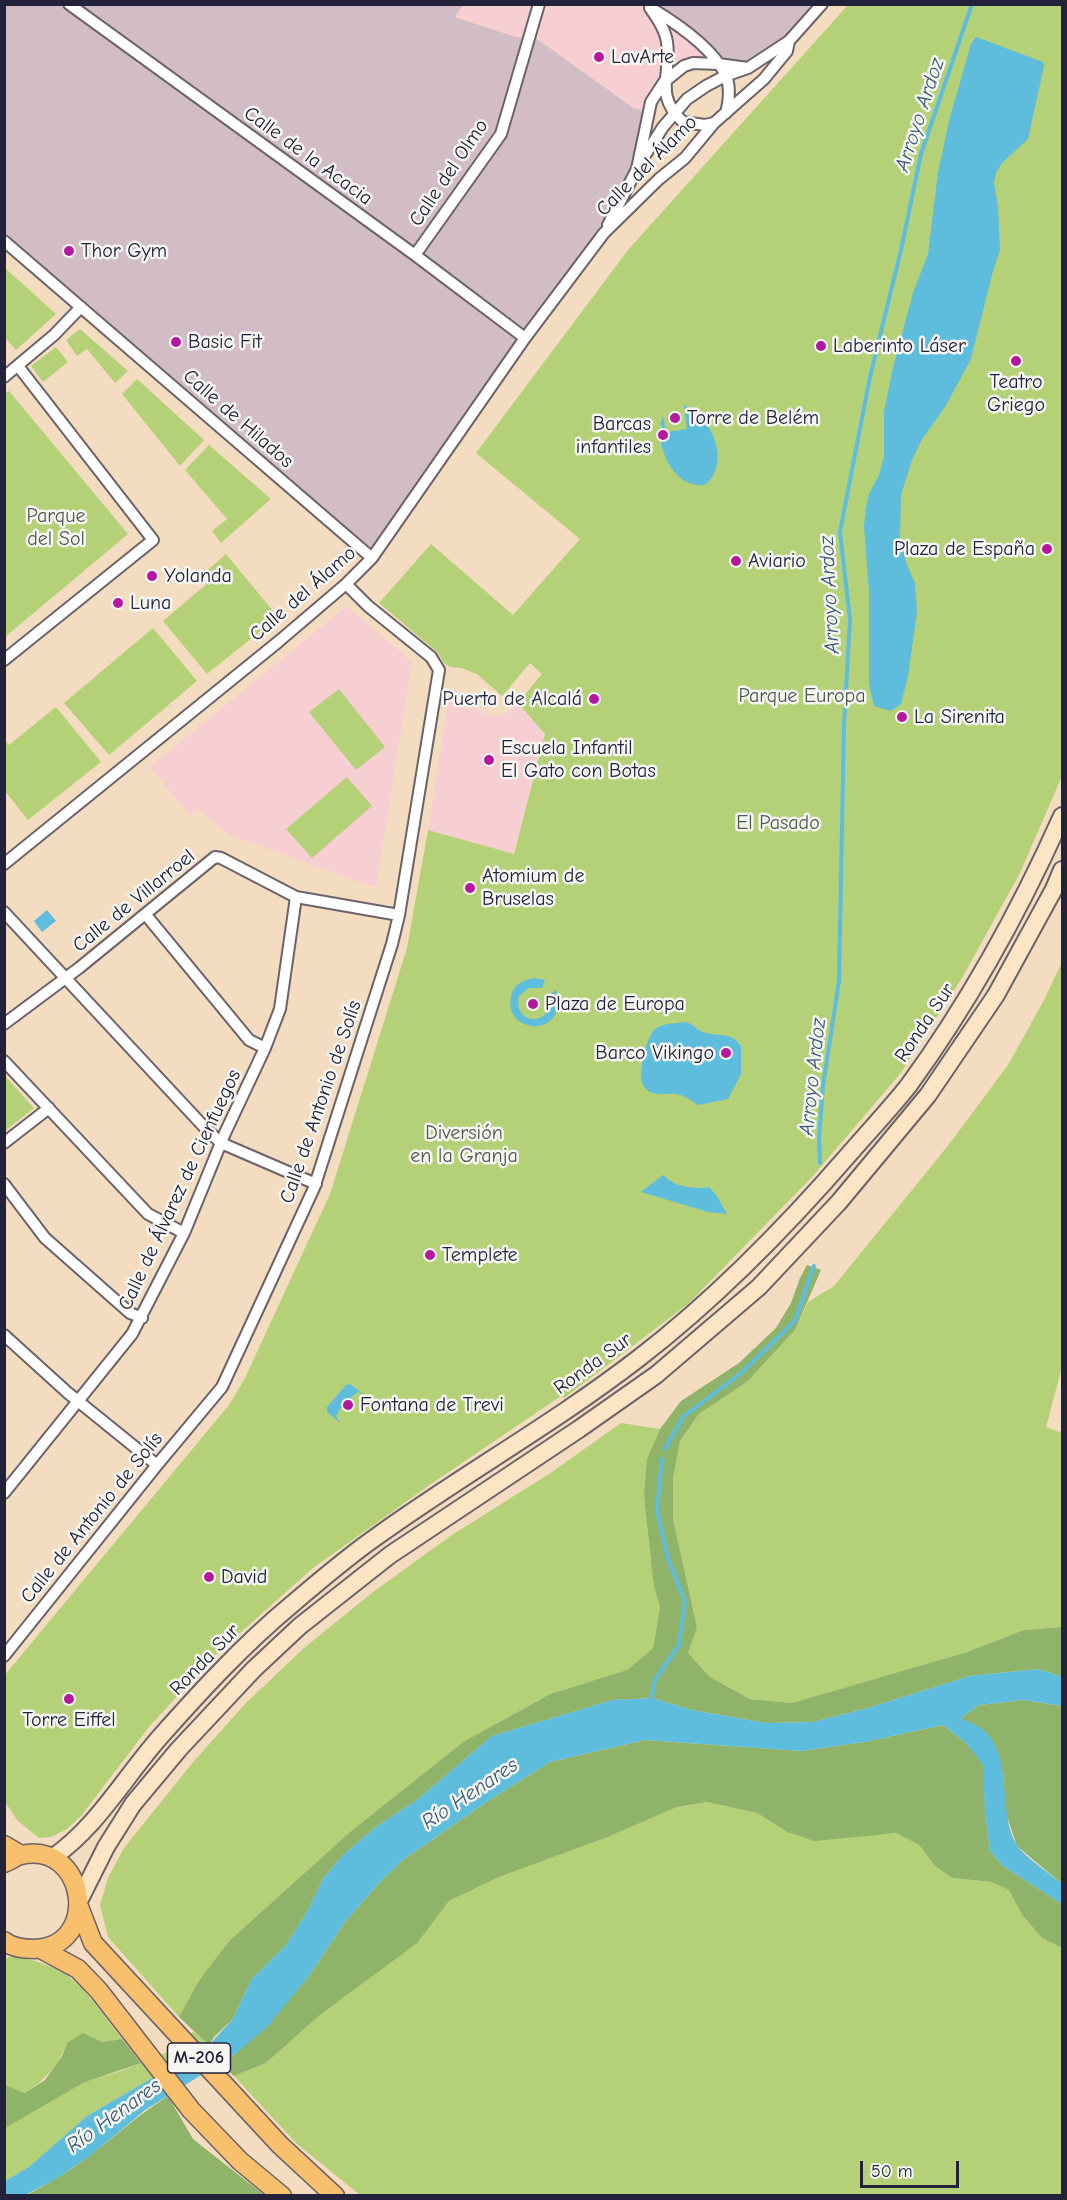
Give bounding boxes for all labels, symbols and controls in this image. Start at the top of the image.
place label: LavArte [611,45,674,69]
marker: LavArte [592,50,606,64]
water label: Arroyo Ardoz [890,55,950,175]
street label: Calle de la Acacia [239,101,377,211]
street label: Calle del Álamo [591,110,703,222]
street label: Calle del Olmo [404,115,494,231]
place label: Thor Gym [81,239,167,263]
marker: Thor Gym [62,244,76,258]
place label: Basic Fit [188,330,262,354]
place label: Laberinto Láser [833,334,966,358]
marker: Basic Fit [169,335,183,349]
marker: Laberinto Láser [814,339,828,353]
marker: Teatro Griego [1009,354,1023,368]
street label: Calle de Hilados [178,365,298,473]
place label: Teatro Griego [987,370,1045,417]
place label: Torre de Belém [687,406,819,430]
marker: Torre de Belém [668,411,682,425]
place label: Barcas infantiles [576,412,651,459]
marker: Barcas infantiles [656,428,670,442]
park label: Parque del Sol [27,504,85,551]
water label: Arroyo Ardoz [814,536,846,654]
place label: Plaza de España [894,537,1035,561]
street label: Calle del Álamo [245,541,361,647]
marker: Plaza de España [1040,542,1054,556]
place label: Aviario [748,549,806,573]
marker: Aviario [729,554,743,568]
place label: Yolanda [164,564,232,588]
marker: Yolanda [145,569,159,583]
place label: Luna [130,591,171,615]
marker: Luna [111,596,125,610]
park label: Parque Europa [739,684,865,708]
place label: Puerta de Alcalá [443,687,582,711]
marker: Puerta de Alcalá [587,692,601,706]
place label: La Sirenita [914,705,1005,729]
marker: La Sirenita [895,710,909,724]
place label: Escuela Infantil El Gato con Botas [501,736,656,783]
marker: Escuela Infantil El Gato con Botas [482,753,496,767]
park label: El Pasado [736,811,820,835]
street label: Calle de Villarroel [68,844,200,958]
place label: Atomium de Bruselas [482,864,584,911]
marker: Atomium de Bruselas [463,881,477,895]
street label: Ronda Sur [890,979,960,1067]
place label: Plaza de Europa [545,992,685,1016]
street label: Calle de Antonio de Solís [275,997,367,1207]
marker: Plaza de Europa [526,997,540,1011]
water label: Arroyo Ardoz [794,1017,832,1137]
place label: Barco Vikingo [595,1041,714,1065]
marker: Barco Vikingo [719,1046,733,1060]
street label: Calle de Álvarez de Cienfuegos [114,1066,246,1314]
park label: Diversión en la Granja [410,1121,518,1168]
place label: Templete [442,1243,518,1267]
marker: Templete [423,1248,437,1262]
street label: Ronda Sur [549,1328,637,1400]
place label: Fontana de Trevi [360,1393,504,1417]
marker: Fontana de Trevi [341,1398,355,1412]
street label: Calle de Antonio de Solís [16,1428,168,1608]
place label: David [221,1565,267,1589]
marker: David [202,1570,216,1584]
street label: Ronda Sur [165,1619,245,1701]
marker: Torre Eiffel [62,1692,76,1706]
place label: Torre Eiffel [22,1708,116,1732]
water label: Río Henares [417,1753,523,1835]
road number: M-206 [168,2043,230,2073]
water label: Río Henares [62,2073,166,2159]
scale bar [863,2149,962,2187]
text: 50 m [871,2161,913,2182]

